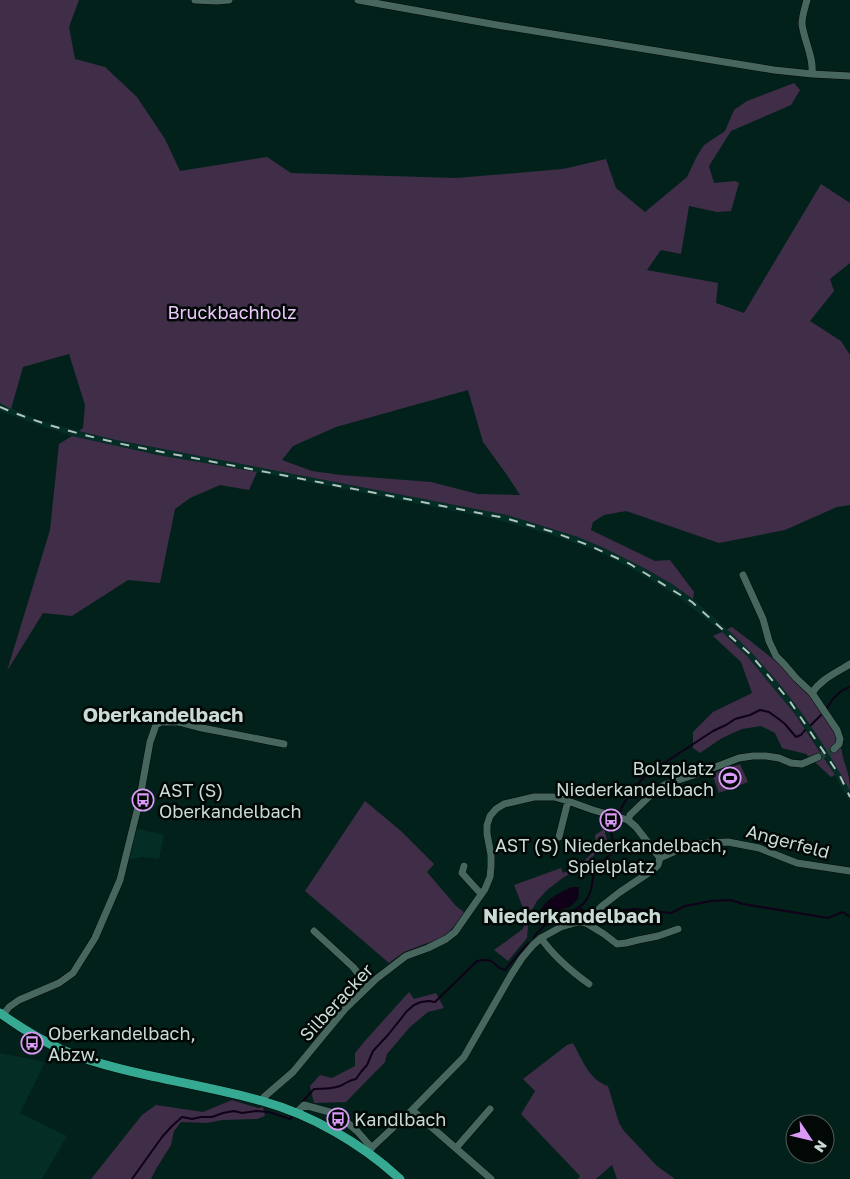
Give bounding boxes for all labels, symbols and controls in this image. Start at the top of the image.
park label: Bruckbachholz [167,301,297,323]
district label: Oberkandelbach [83,702,243,726]
place label: Bolzplatz Niederkandelbach [556,757,714,800]
sports icon: Bolzplatz Niederkandelbach [718,766,742,790]
place label: AST (S) Oberkandelbach [159,779,301,822]
bus stop icon: AST (S) Oberkandelbach [131,788,155,812]
bus stop icon: AST (S) Niederkandelbach, Spielplatz [599,808,623,832]
street label: Angerfeld [744,819,832,863]
place label: AST (S) Niederkandelbach, Spielplatz [495,834,727,877]
district label: Niederkandelbach [483,903,661,927]
street label: Silberacker [295,959,377,1045]
place label: Oberkandelbach, Abzw. [48,1022,196,1065]
bus stop icon: Oberkandelbach, Abzw. [20,1031,44,1055]
bus stop icon: Kandlbach [326,1107,350,1131]
place label: Kandlbach [354,1108,446,1130]
north arrow [785,1114,835,1164]
text: N [811,1138,831,1156]

